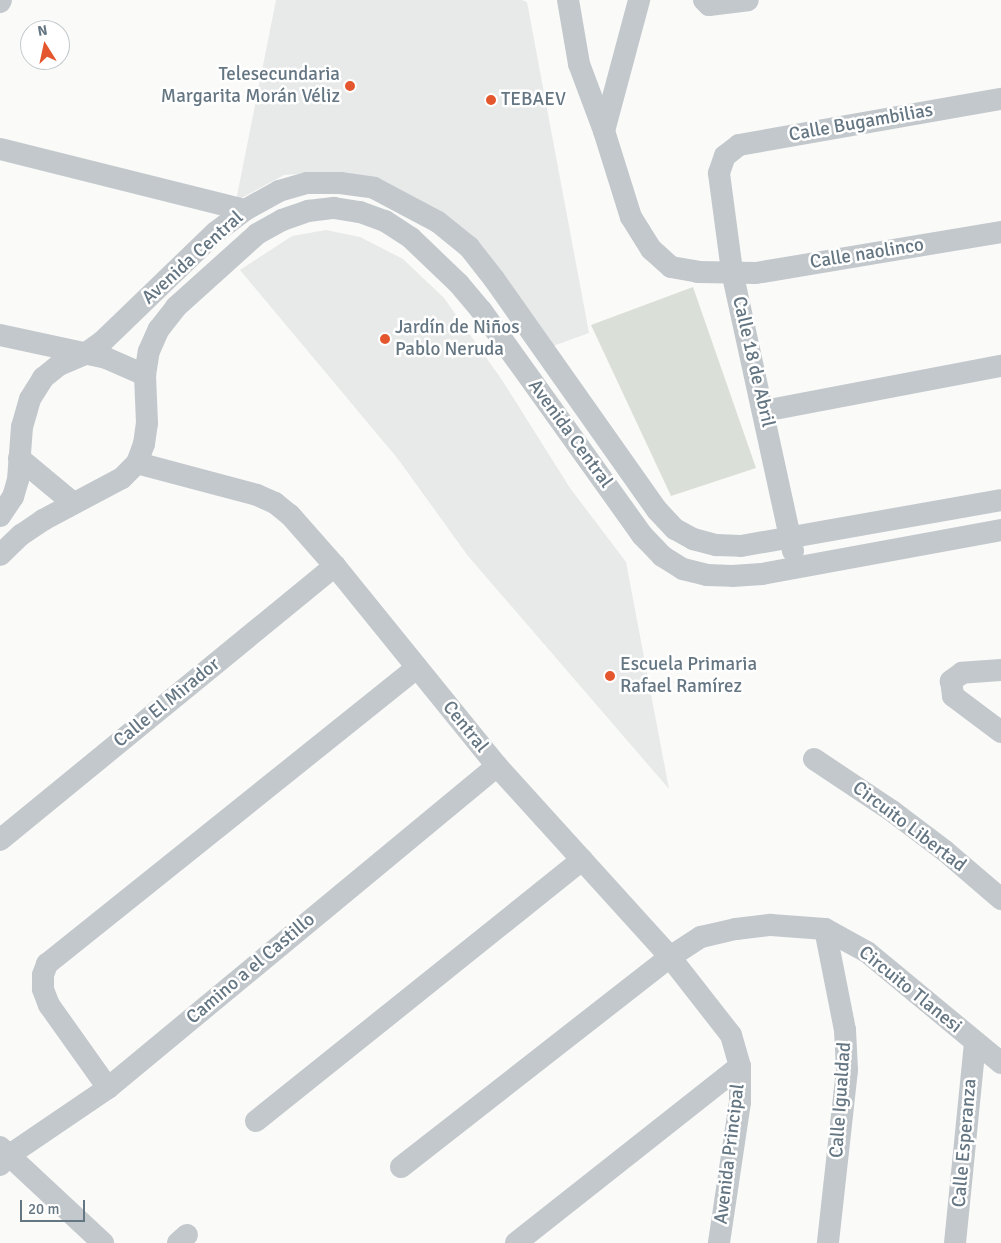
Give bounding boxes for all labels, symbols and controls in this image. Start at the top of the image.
north arrow [20,20,70,70]
text: N [36,22,49,40]
place label: Telesecundaria Margarita Morán Véliz [161,64,340,108]
marker: Telesecundaria Margarita Morán Véliz [344,80,356,92]
place label: TEBAEV [501,89,566,111]
marker: TEBAEV [485,94,497,106]
street label: Calle Bugambilias [787,99,935,147]
street label: Avenida Central [138,207,248,309]
street label: Calle naolinco [808,234,926,274]
street label: Calle 18 de Abril [727,294,779,430]
place label: Jardín de Niños Pablo Neruda [395,317,520,361]
marker: Jardín de Niños Pablo Neruda [379,333,391,345]
street label: Avenida Central [523,375,617,493]
street label: Calle El Mirador [109,653,225,753]
place label: Escuela Primaria Rafael Ramírez [620,654,757,698]
marker: Escuela Primaria Rafael Ramírez [604,670,616,682]
street label: Central [437,697,493,757]
street label: Circuito Libertad [848,777,970,877]
street label: Camino a el Castillo [182,909,320,1029]
street label: Circuito Tlanesi [854,941,966,1039]
street label: Calle Igualdad [826,1041,856,1159]
street label: Calle Esperanza [948,1078,982,1208]
street label: Avenida Principal [710,1082,750,1226]
scale bar [22,1190,88,1222]
text: 20 m [28,1200,59,1218]

